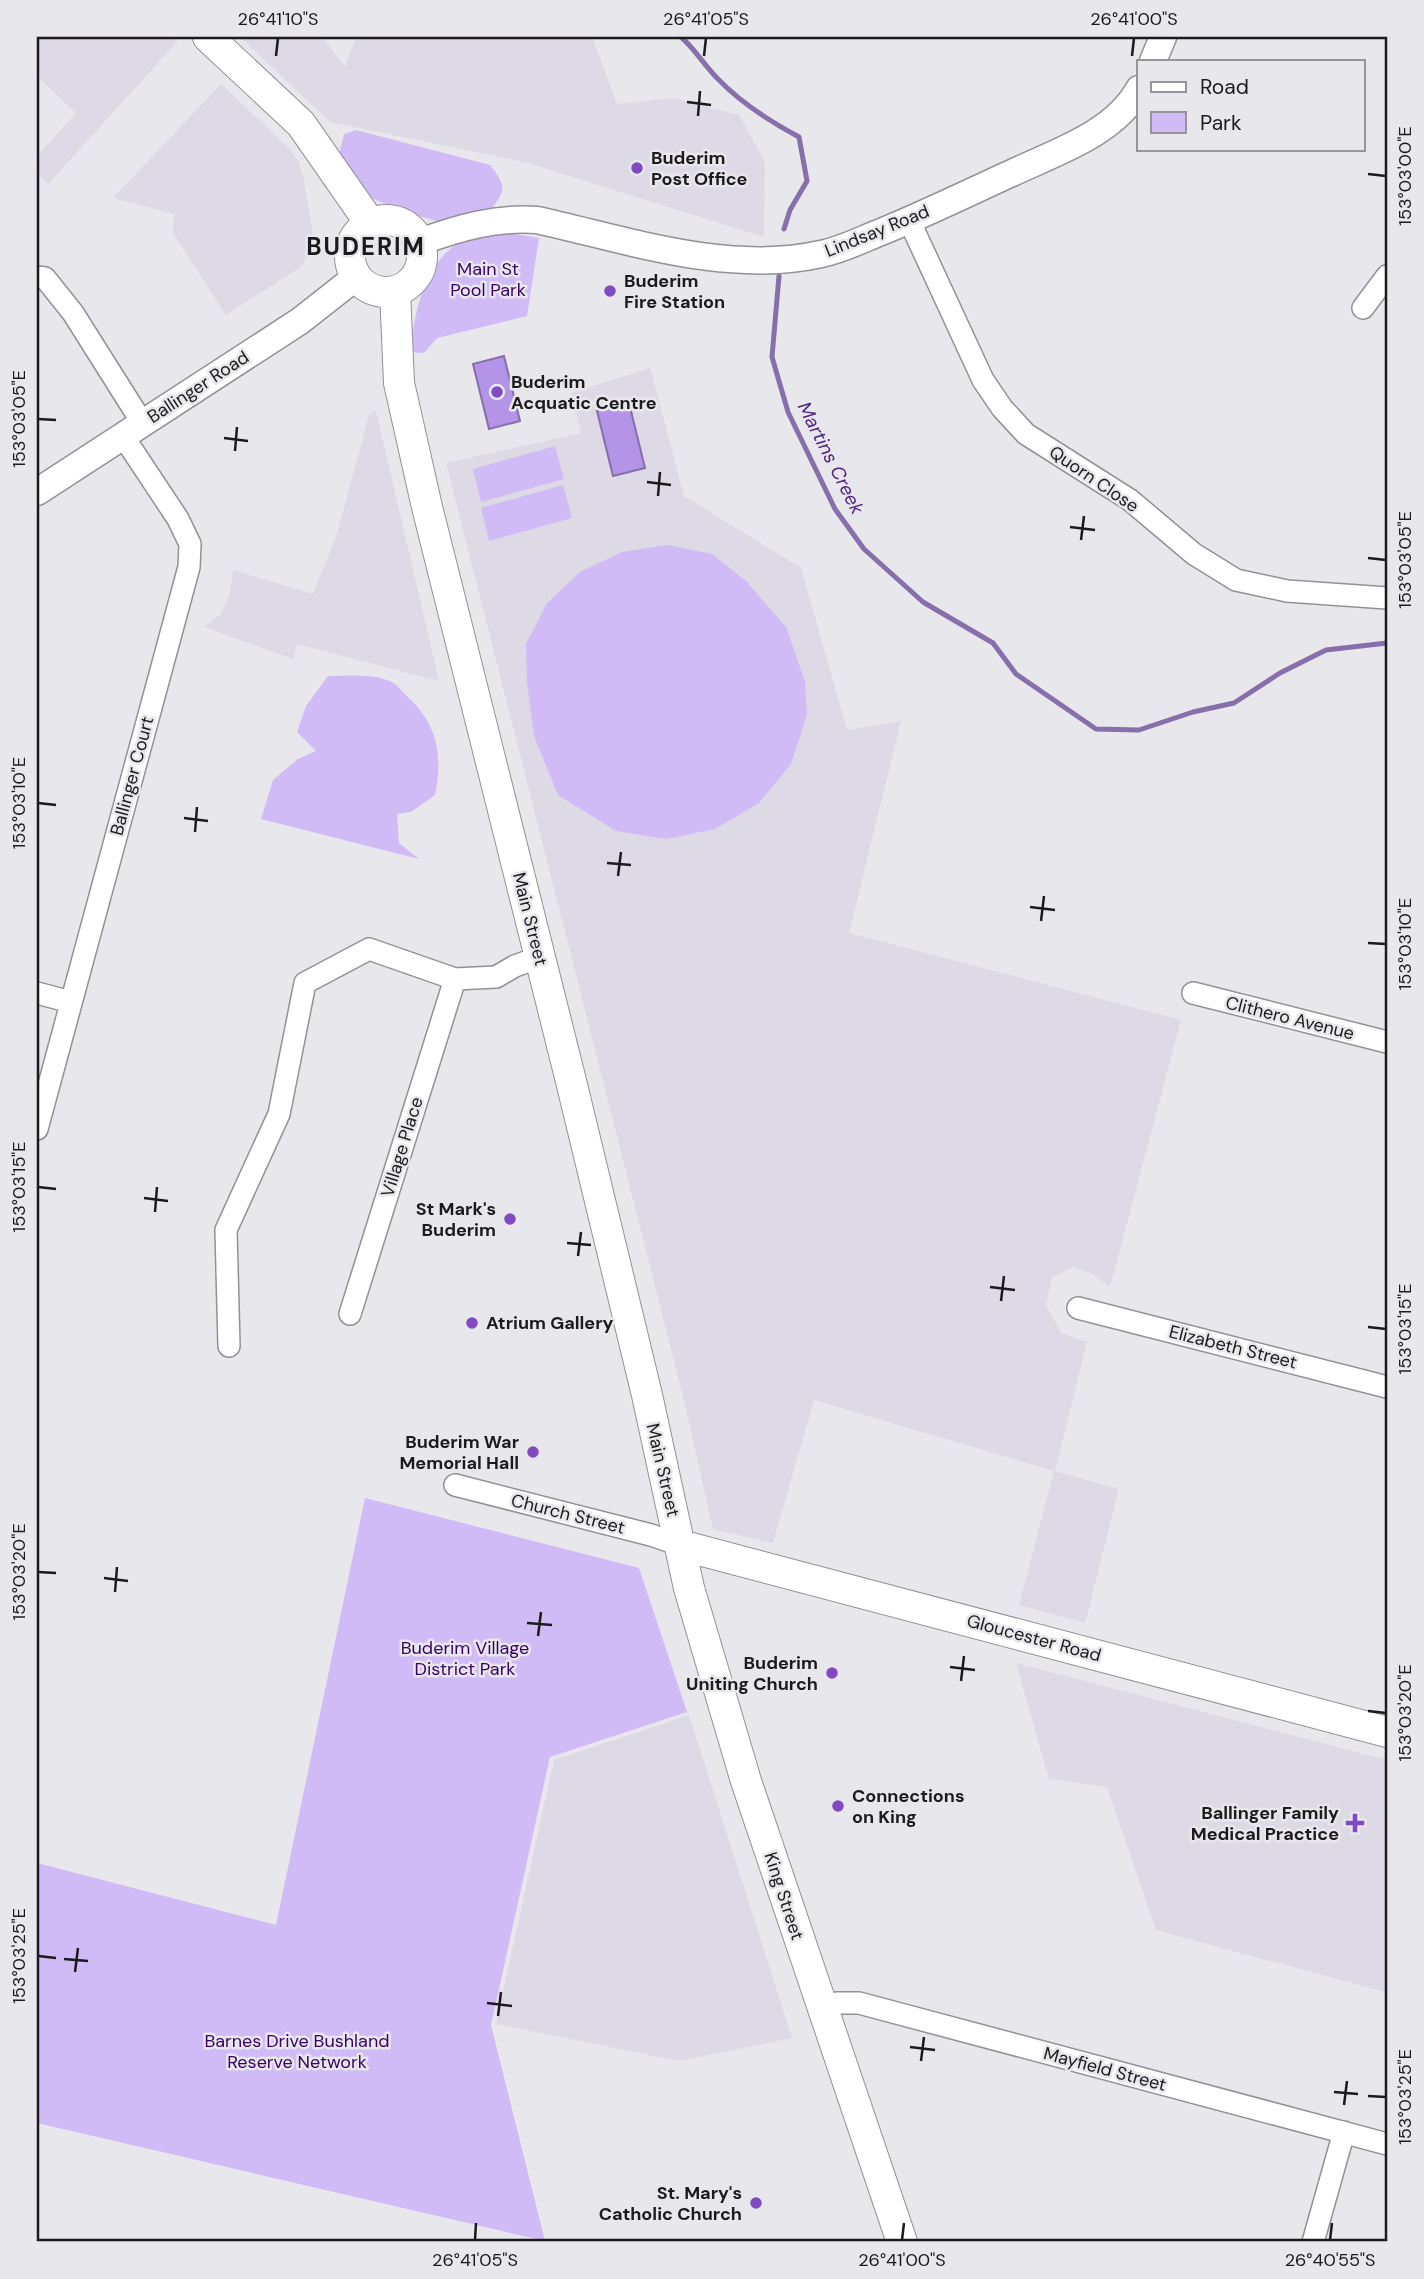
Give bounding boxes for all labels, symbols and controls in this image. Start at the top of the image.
text: 26°41'10"S [238,7,318,31]
text: 26°41'05"S [663,7,749,31]
text: 26°41'00"S [1090,7,1178,31]
legend [1137,60,1364,150]
text: Road [1200,73,1249,101]
text: Park [1200,109,1242,137]
text: 153°03'00"E [1393,126,1417,226]
place label: Buderim Post Office [651,146,748,191]
marker: Buderim Post Office [629,160,645,176]
street label: Lindsay Road [821,199,933,263]
district label: BUDERIM [306,231,426,262]
park label: Main St Pool Park [450,257,526,302]
place label: Buderim Fire Station [624,269,725,314]
marker: Buderim Fire Station [602,283,618,299]
street label: Ballinger Road [143,345,253,429]
text: 153°03'05"E [7,370,31,468]
place label: Buderim Acquatic Centre [511,370,657,415]
marker: Buderim Acquatic Centre [489,384,505,400]
water label: Martins Creek [792,397,870,519]
street label: Quorn Close [1044,440,1144,518]
text: 153°03'05"E [1393,511,1417,609]
street label: Ballinger Court [105,714,159,838]
text: 153°03'10"E [7,757,31,849]
street label: Main Street [507,870,553,968]
text: 153°03'10"E [1393,898,1417,990]
street label: Clithero Avenue [1223,990,1357,1046]
street label: Village Place [375,1094,429,1200]
text: 153°03'15"E [7,1142,31,1232]
place label: St Mark's Buderim [416,1197,496,1242]
marker: St Mark's Buderim [502,1211,518,1227]
text: 153°03'15"E [1393,1284,1417,1374]
place label: Atrium Gallery [486,1311,614,1335]
marker: Atrium Gallery [464,1315,480,1331]
street label: Elizabeth Street [1167,1320,1299,1374]
street label: Main Street [641,1421,685,1519]
place label: Buderim War Memorial Hall [399,1430,519,1475]
marker: Buderim War Memorial Hall [525,1444,541,1460]
street label: Church Street [509,1488,627,1540]
text: 153°03'20"E [7,1523,31,1621]
street label: Gloucester Road [964,1609,1104,1667]
park label: Buderim Village District Park [401,1636,529,1681]
place label: Buderim Uniting Church [686,1651,818,1696]
text: 153°03'20"E [1393,1664,1417,1762]
marker: Buderim Uniting Church [824,1665,840,1681]
place label: Connections on King [852,1784,965,1829]
marker: Connections on King [830,1798,846,1814]
place label: Ballinger Family Medical Practice [1191,1801,1339,1846]
marker: Ballinger Family Medical Practice [1345,1813,1365,1833]
street label: King Street [759,1849,809,1943]
text: 153°03'25"E [7,1908,31,2004]
park label: Barnes Drive Bushland Reserve Network [204,2029,390,2074]
street label: Mayfield Street [1041,2041,1169,2097]
text: 153°03'25"E [1393,2049,1417,2145]
place label: St. Mary's Catholic Church [599,2181,742,2226]
marker: St. Mary's Catholic Church [748,2195,764,2211]
text: 26°41'05"S [432,2248,518,2272]
text: 26°41'00"S [858,2248,946,2272]
text: 26°40'55"S [1285,2248,1375,2272]

